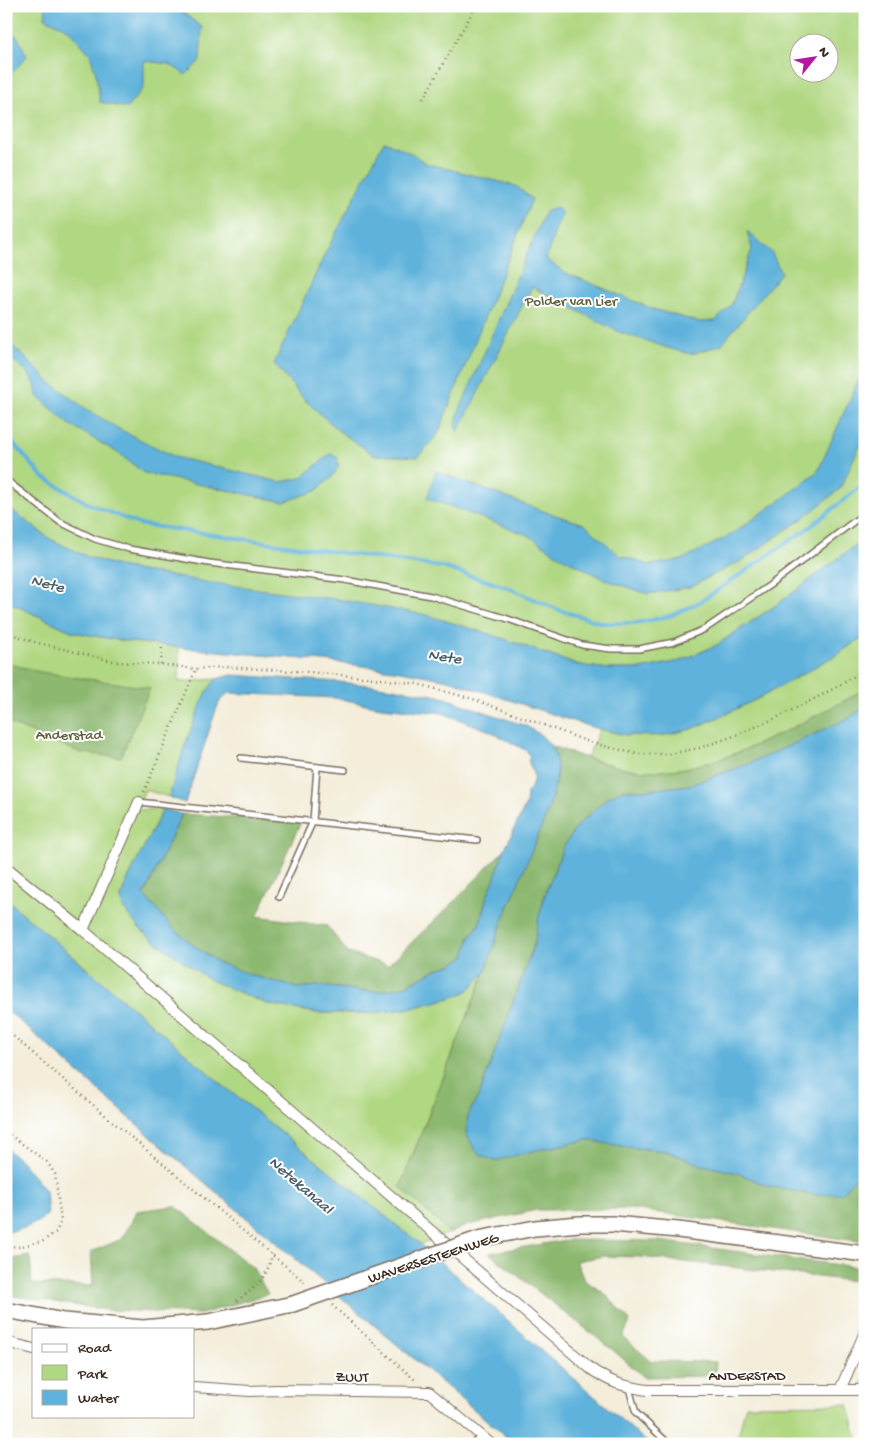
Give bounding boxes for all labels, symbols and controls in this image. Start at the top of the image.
north arrow [788,32,838,82]
text: N [813,45,833,61]
park label: Polder van Lier [524,293,619,311]
water label: Nete [28,572,66,599]
water label: Nete [426,646,463,671]
park label: Anderstad [36,727,103,745]
water label: Netekanaal [264,1154,337,1220]
street label: WAVERSESTEENWEG [366,1229,502,1289]
legend [32,1328,195,1418]
text: Road [78,1340,112,1358]
text: Park [77,1366,108,1384]
street label: ANDERSTAD [709,1368,786,1386]
street label: ZUUT [335,1369,370,1387]
text: Water [78,1390,120,1408]

